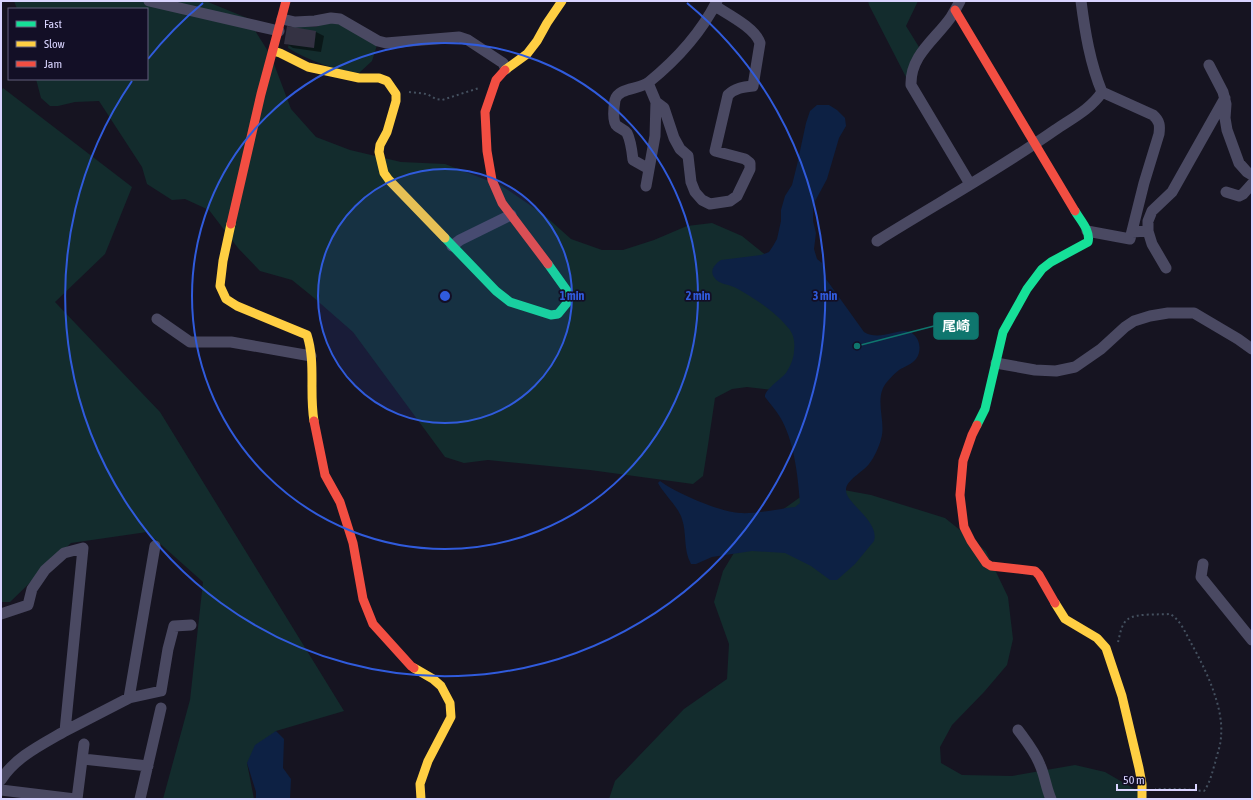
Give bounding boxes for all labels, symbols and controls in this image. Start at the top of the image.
legend [8,8,148,80]
text: Fast [44,17,62,31]
text: Slow [44,37,65,51]
text: Jam [44,57,62,71]
centre of rings [438,289,452,303]
text: 1 min [560,289,584,303]
text: 2 min [686,289,710,303]
text: 3 min [813,289,837,303]
callout: 尾崎 [934,313,978,339]
text: 尾崎 [942,318,970,334]
scale bar [1117,766,1196,792]
text: 50 m [1123,773,1145,787]

